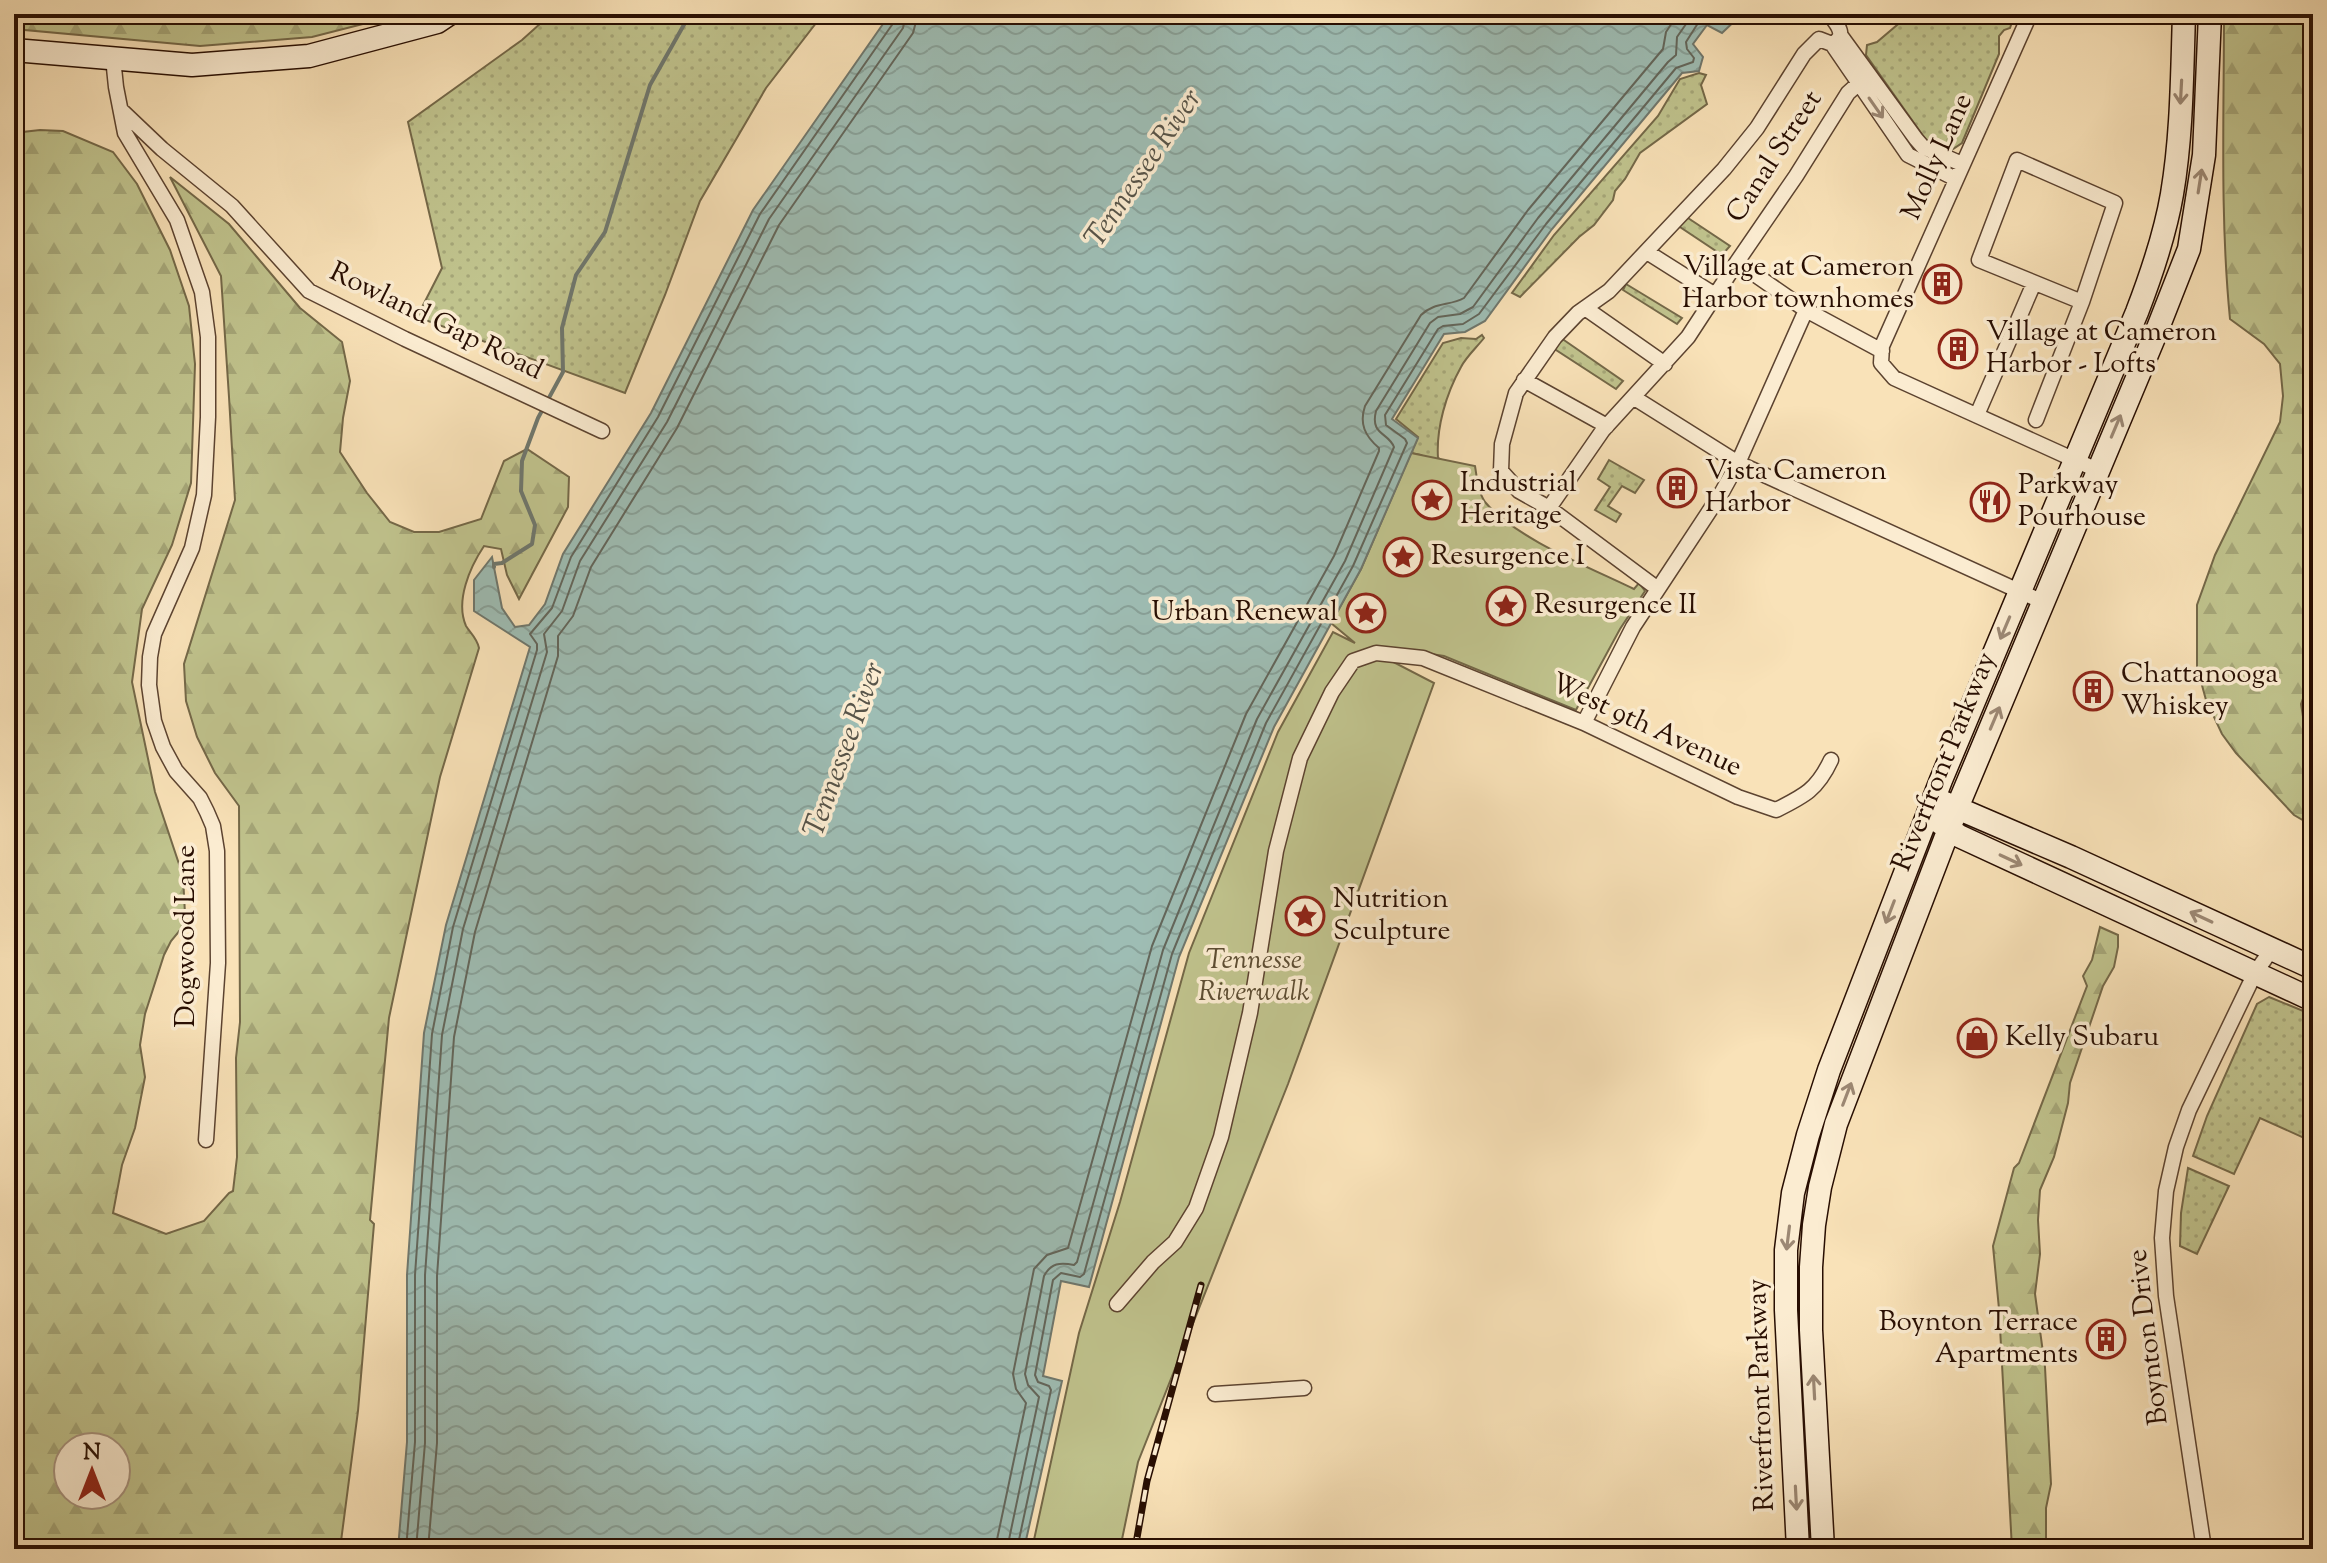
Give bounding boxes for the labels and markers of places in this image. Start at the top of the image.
place label: Village at Cameron Harbor townhomes [1682,248,1914,320]
building icon: Village at Cameron Harbor townhomes [1921,263,1963,305]
place label: Village at Cameron Harbor - Lofts [1986,313,2217,385]
building icon: Village at Cameron Harbor - Lofts [1937,328,1979,370]
place label: Vista Cameron Harbor [1705,452,1887,524]
place label: Industrial Heritage [1460,464,1577,536]
place label: Parkway Pourhouse [2018,466,2146,538]
building icon: Vista Cameron Harbor [1656,467,1698,509]
place icon: Industrial Heritage [1411,479,1453,521]
restaurant icon: Parkway Pourhouse [1969,481,2011,523]
place icon: Resurgence I [1382,536,1424,578]
place label: Resurgence I [1431,537,1585,577]
place icon: Resurgence II [1485,585,1527,627]
place label: Resurgence II [1534,586,1697,626]
place icon: Urban Renewal [1345,592,1387,634]
place label: Urban Renewal [1151,593,1338,633]
place label: Chattanooga Whiskey [2121,655,2278,727]
building icon: Chattanooga Whiskey [2072,670,2114,712]
place label: Nutrition Sculpture [1333,880,1451,952]
place icon: Nutrition Sculpture [1284,895,1326,937]
shop icon: Kelly Subaru [1956,1017,1998,1059]
place label: Kelly Subaru [2005,1018,2159,1058]
place label: Boynton Terrace Apartments [1879,1303,2078,1375]
building icon: Boynton Terrace Apartments [2085,1318,2127,1360]

